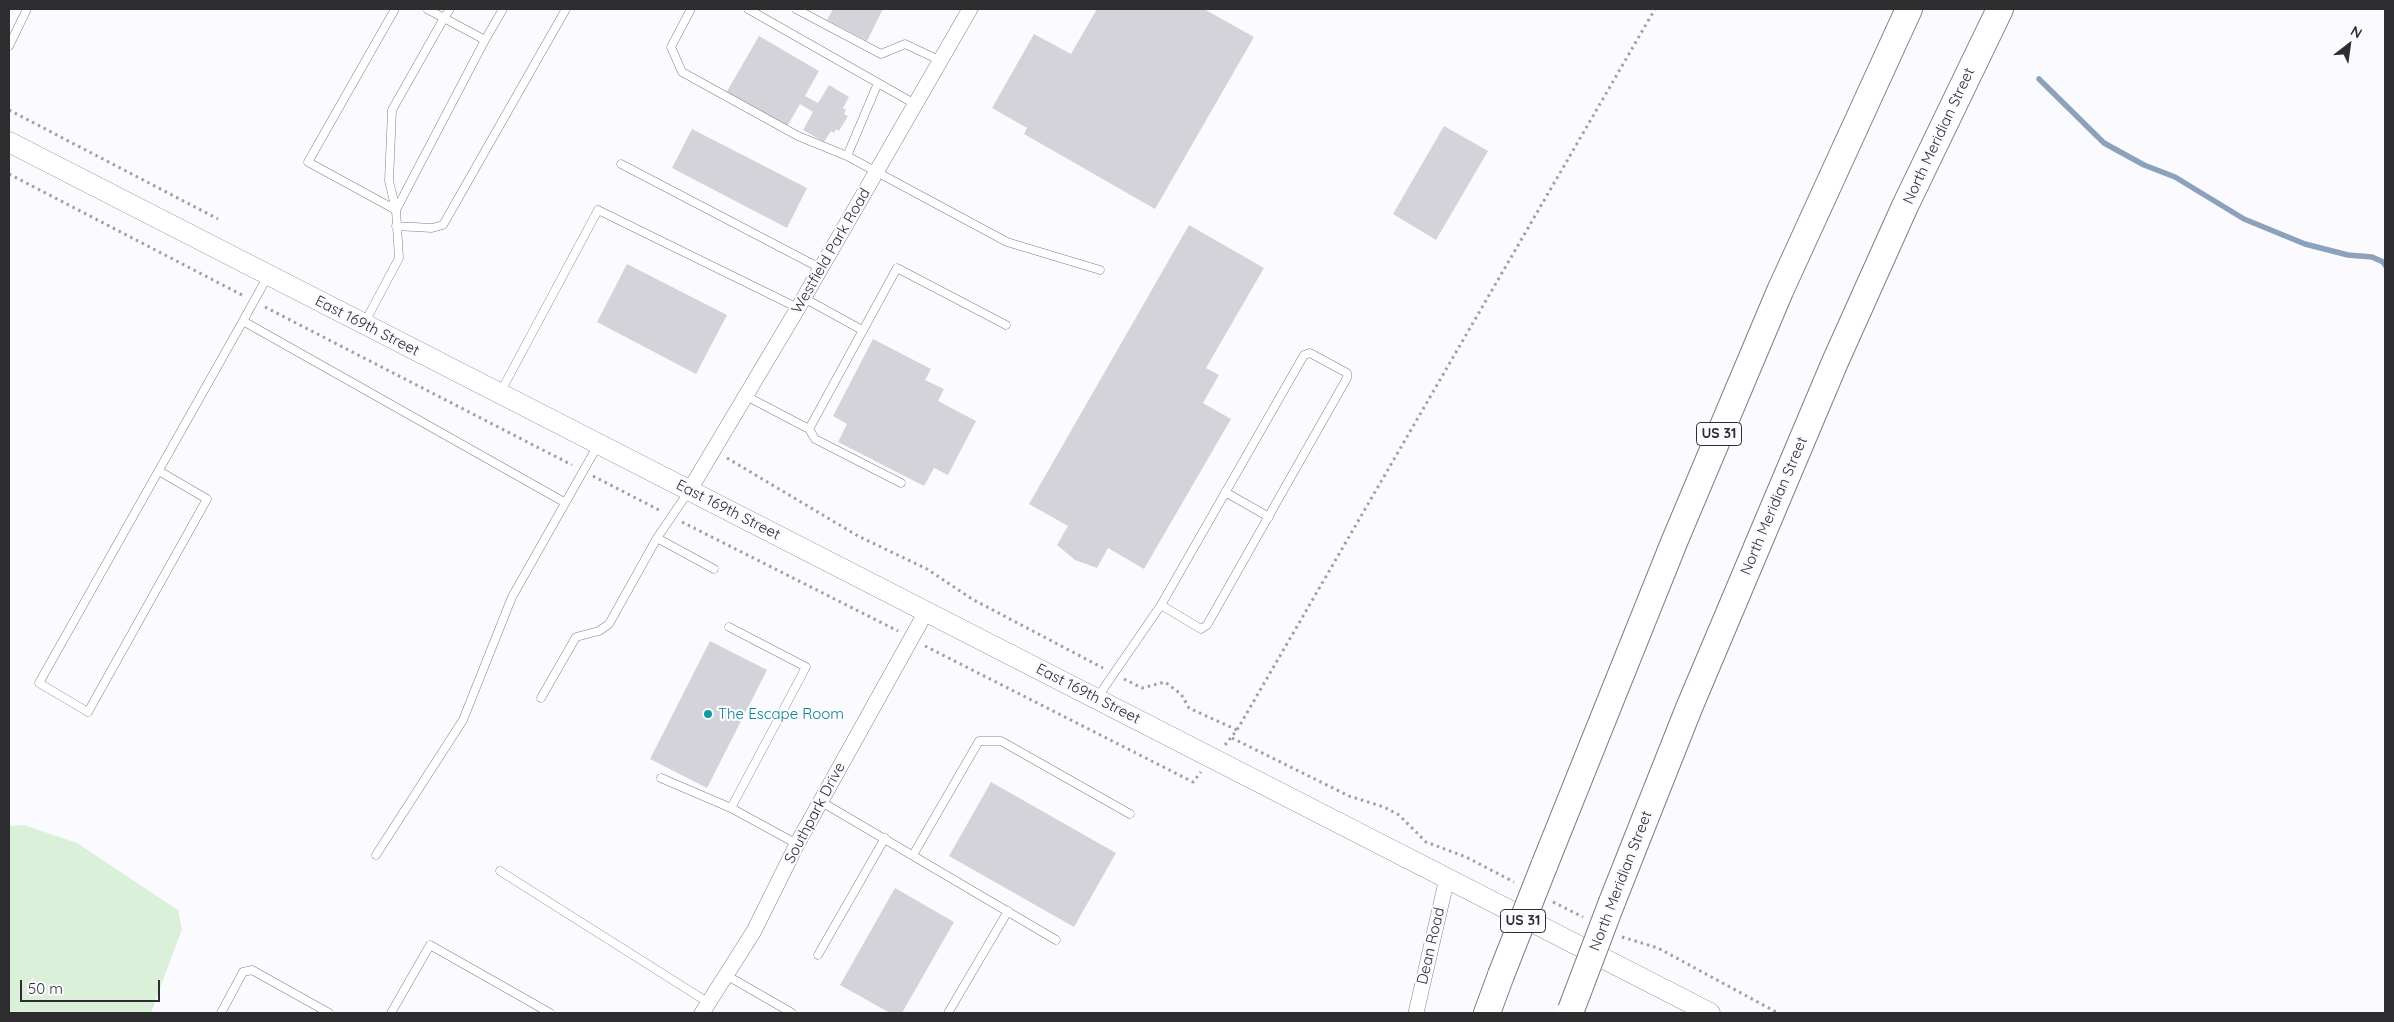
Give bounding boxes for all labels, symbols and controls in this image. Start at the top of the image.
north arrow [2324,20,2374,70]
text: N [2348,22,2365,42]
street label: North Meridian Street [1899,65,1979,207]
street label: Westfield Park Road [788,185,874,317]
street label: East 169th Street [312,292,422,360]
road number: US 31 [1696,422,1742,446]
street label: North Meridian Street [1737,434,1811,578]
street label: East 169th Street [673,476,783,544]
street label: East 169th Street [1033,660,1143,728]
place label: The Escape Room [718,705,844,723]
marker: The Escape Room [702,708,714,720]
street label: Southpark Drive [781,759,849,867]
street label: North Meridian Street [1586,808,1656,954]
street label: Dean Road [1413,906,1449,986]
road number: US 31 [1500,909,1546,932]
scale bar [22,970,162,1002]
text: 50 m [28,979,63,998]

